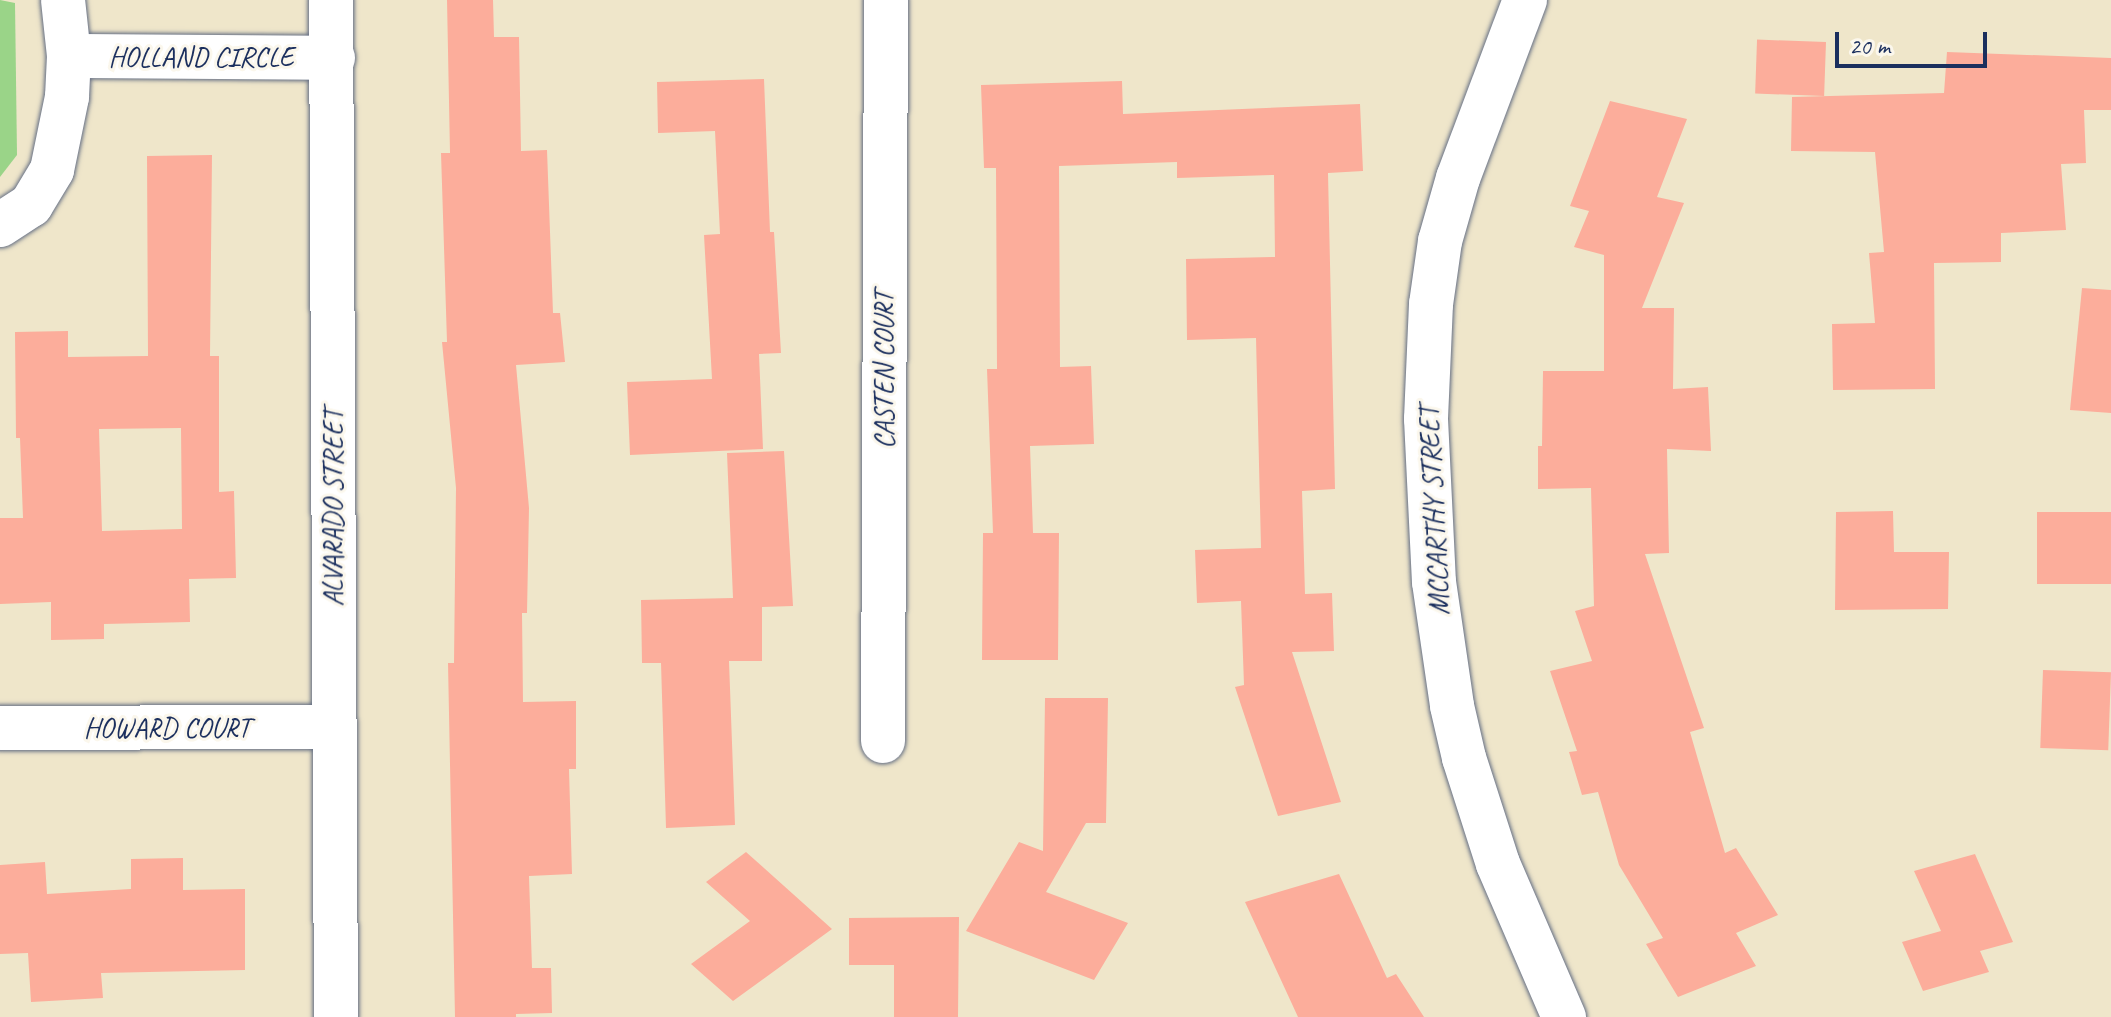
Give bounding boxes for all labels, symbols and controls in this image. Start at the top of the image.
scale bar [1839,16,1991,66]
text: 20 m [1849,31,1890,61]
street label: HOLLAND CIRCLE [109,40,293,74]
street label: CASTEN COURT [867,291,901,449]
street label: MCCARTHY STREET [1412,406,1456,616]
street label: ALVARADO STREET [316,410,350,606]
street label: HOWARD COURT [84,711,250,745]

